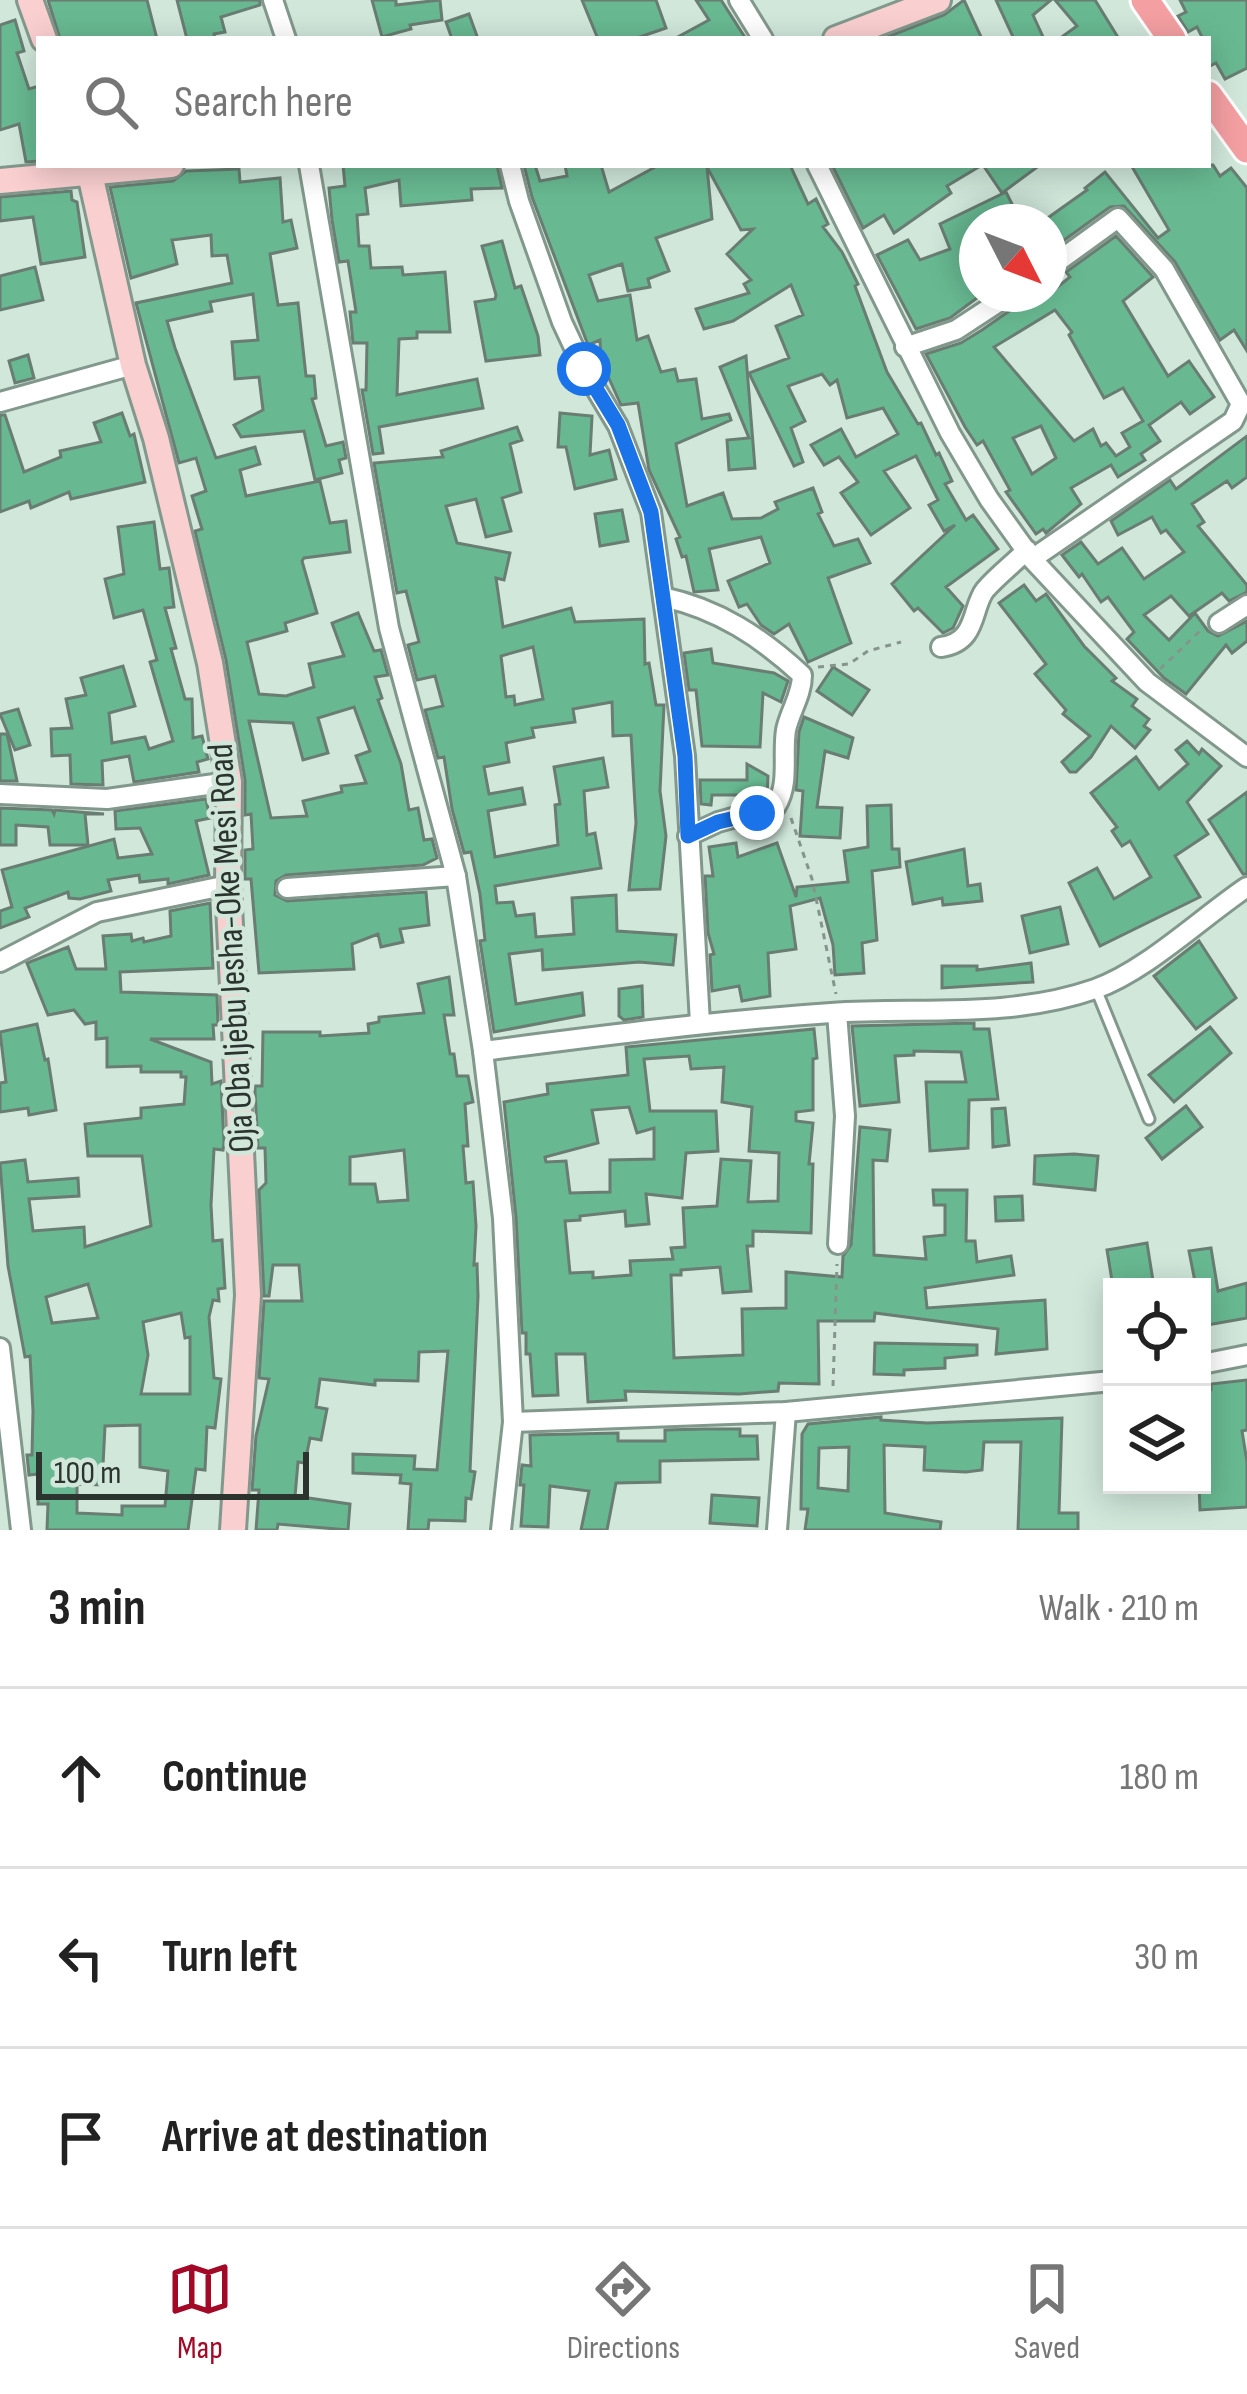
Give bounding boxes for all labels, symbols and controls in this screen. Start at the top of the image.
search box [36,36,1211,168]
icon: search [78,69,144,135]
text: Search here [174,75,353,130]
north arrow [959,204,1067,312]
route start [557,342,611,396]
street label: Oja Oba Ijebu Jesha-Oke Mesi Road [200,742,264,1154]
route end [730,786,784,840]
map controls [1103,1278,1211,1494]
button: locate [1103,1278,1211,1386]
button: layers [1103,1386,1211,1494]
scale bar [36,1446,309,1499]
text: 100 m [54,1453,121,1493]
text: 3 min [48,1578,146,1639]
text: Walk · 210 m [1039,1585,1199,1632]
icon: ahead [48,1745,114,1811]
text: Continue [162,1750,308,1805]
text: 180 m [1120,1754,1199,1801]
icon: left [48,1925,114,1991]
text: Turn left [162,1930,297,1985]
text: 30 m [1134,1934,1199,1981]
icon: arrive [48,2105,114,2171]
text: Arrive at destination [162,2110,488,2165]
tab: Map [167,2256,233,2368]
tab: Directions [567,2256,680,2368]
tab: Saved [1014,2256,1080,2368]

